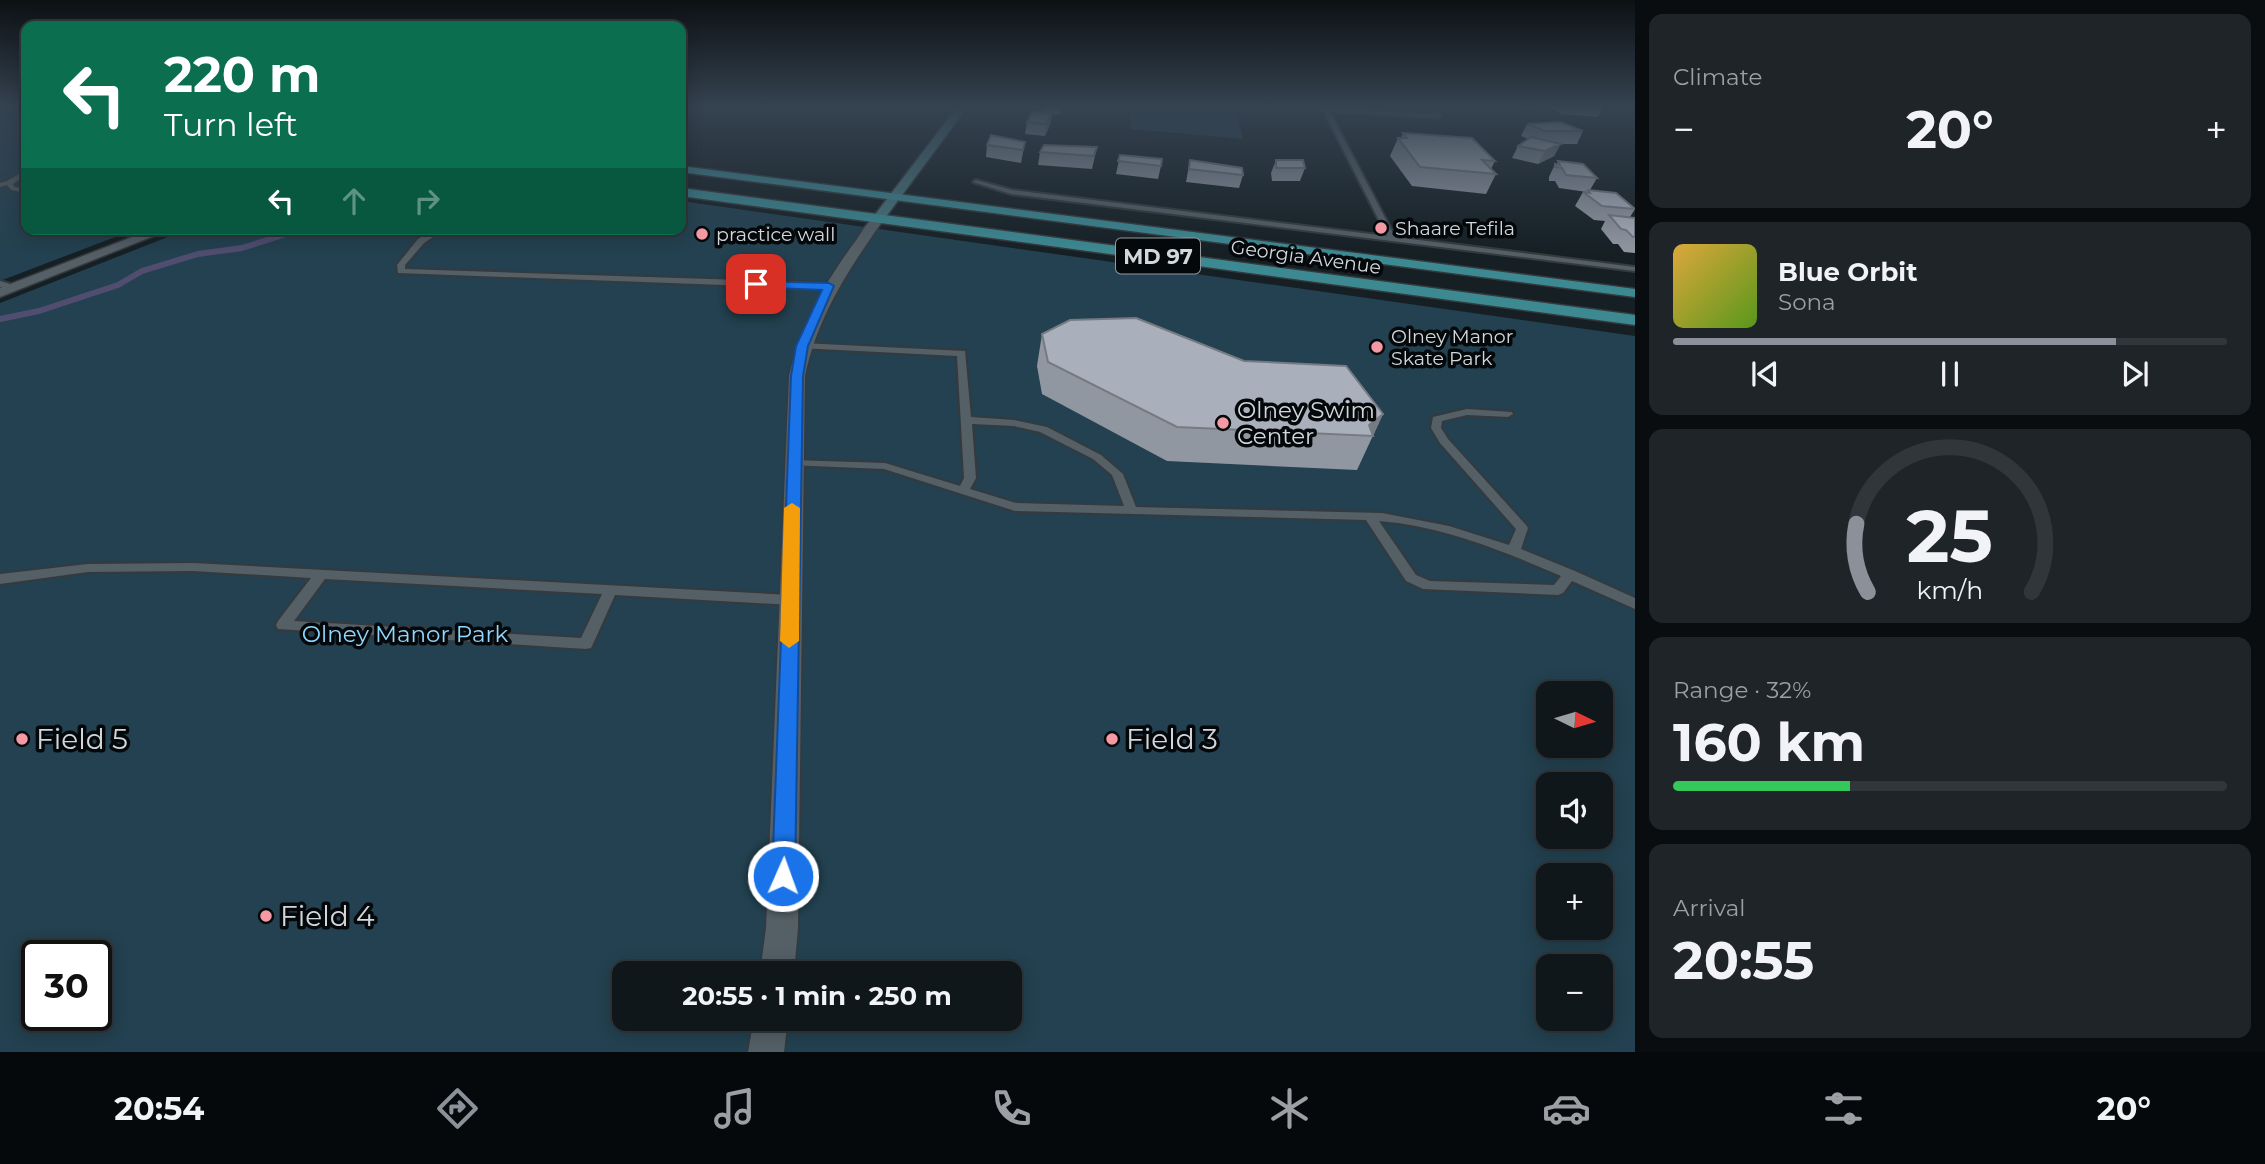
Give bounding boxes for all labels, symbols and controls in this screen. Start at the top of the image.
text: 220 m [164,45,320,104]
icon: left [49,49,140,140]
text: Climate [1673,63,1762,91]
text: 20° [1906,98,1994,161]
text: Turn left [164,105,298,144]
text: − [1673,106,1695,153]
text: + [2205,106,2227,153]
icon: left [262,182,300,220]
icon: ahead [335,182,373,220]
icon: right [408,182,446,220]
place label: Shaare Tefila [1395,217,1515,240]
marker: Shaare Tefila [1373,220,1389,236]
place label: practice wall [716,223,835,246]
marker: practice wall [694,226,710,242]
street label: Georgia Avenue [1229,235,1383,279]
road number: MD 97 [1116,238,1200,274]
pin [726,254,786,314]
text: Blue Orbit [1778,256,1917,288]
icon: arrive [737,265,775,303]
text: Sona [1778,288,1836,316]
place label: Olney Manor Skate Park [1391,325,1513,370]
marker: Olney Manor Skate Park [1369,339,1385,355]
icon: previous [1746,355,1784,393]
icon: pause [1931,355,1969,393]
icon: next [2116,355,2154,393]
place label: Olney Swim Center [1237,396,1375,450]
marker: Olney Swim Center [1215,415,1231,431]
text: 25 [1907,492,1993,580]
text: km/h [1917,575,1983,605]
park label: Olney Manor Park [302,620,509,648]
text: Range · 32% [1673,676,1811,704]
north arrow [1536,681,1614,758]
map controls [1536,681,1613,1031]
text: 160 km [1673,711,1865,774]
place label: Field 5 [36,722,128,756]
place label: Field 3 [1126,722,1218,756]
marker: Field 5 [14,731,30,747]
marker: Field 3 [1104,731,1120,747]
button: sound [1536,772,1613,849]
position arrow [746,839,820,913]
button: + [1536,863,1613,940]
text: Arrival [1673,894,1746,922]
place label: Field 4 [280,899,375,933]
marker: Field 4 [258,908,274,924]
text: 20:55 [1673,929,1814,992]
speed limit sign: 30 [21,940,112,1031]
button: − [1536,954,1613,1031]
text: 20:55 · 1 min · 250 m [682,980,952,1012]
icon: directions [433,1084,482,1133]
icon: music [710,1084,759,1133]
icon: phone [987,1084,1036,1133]
icon: climate [1265,1084,1314,1133]
icon: car [1542,1084,1591,1133]
icon: filters [1819,1084,1868,1133]
text: 20:54 [114,1089,204,1128]
text: 20° [2097,1089,2151,1128]

